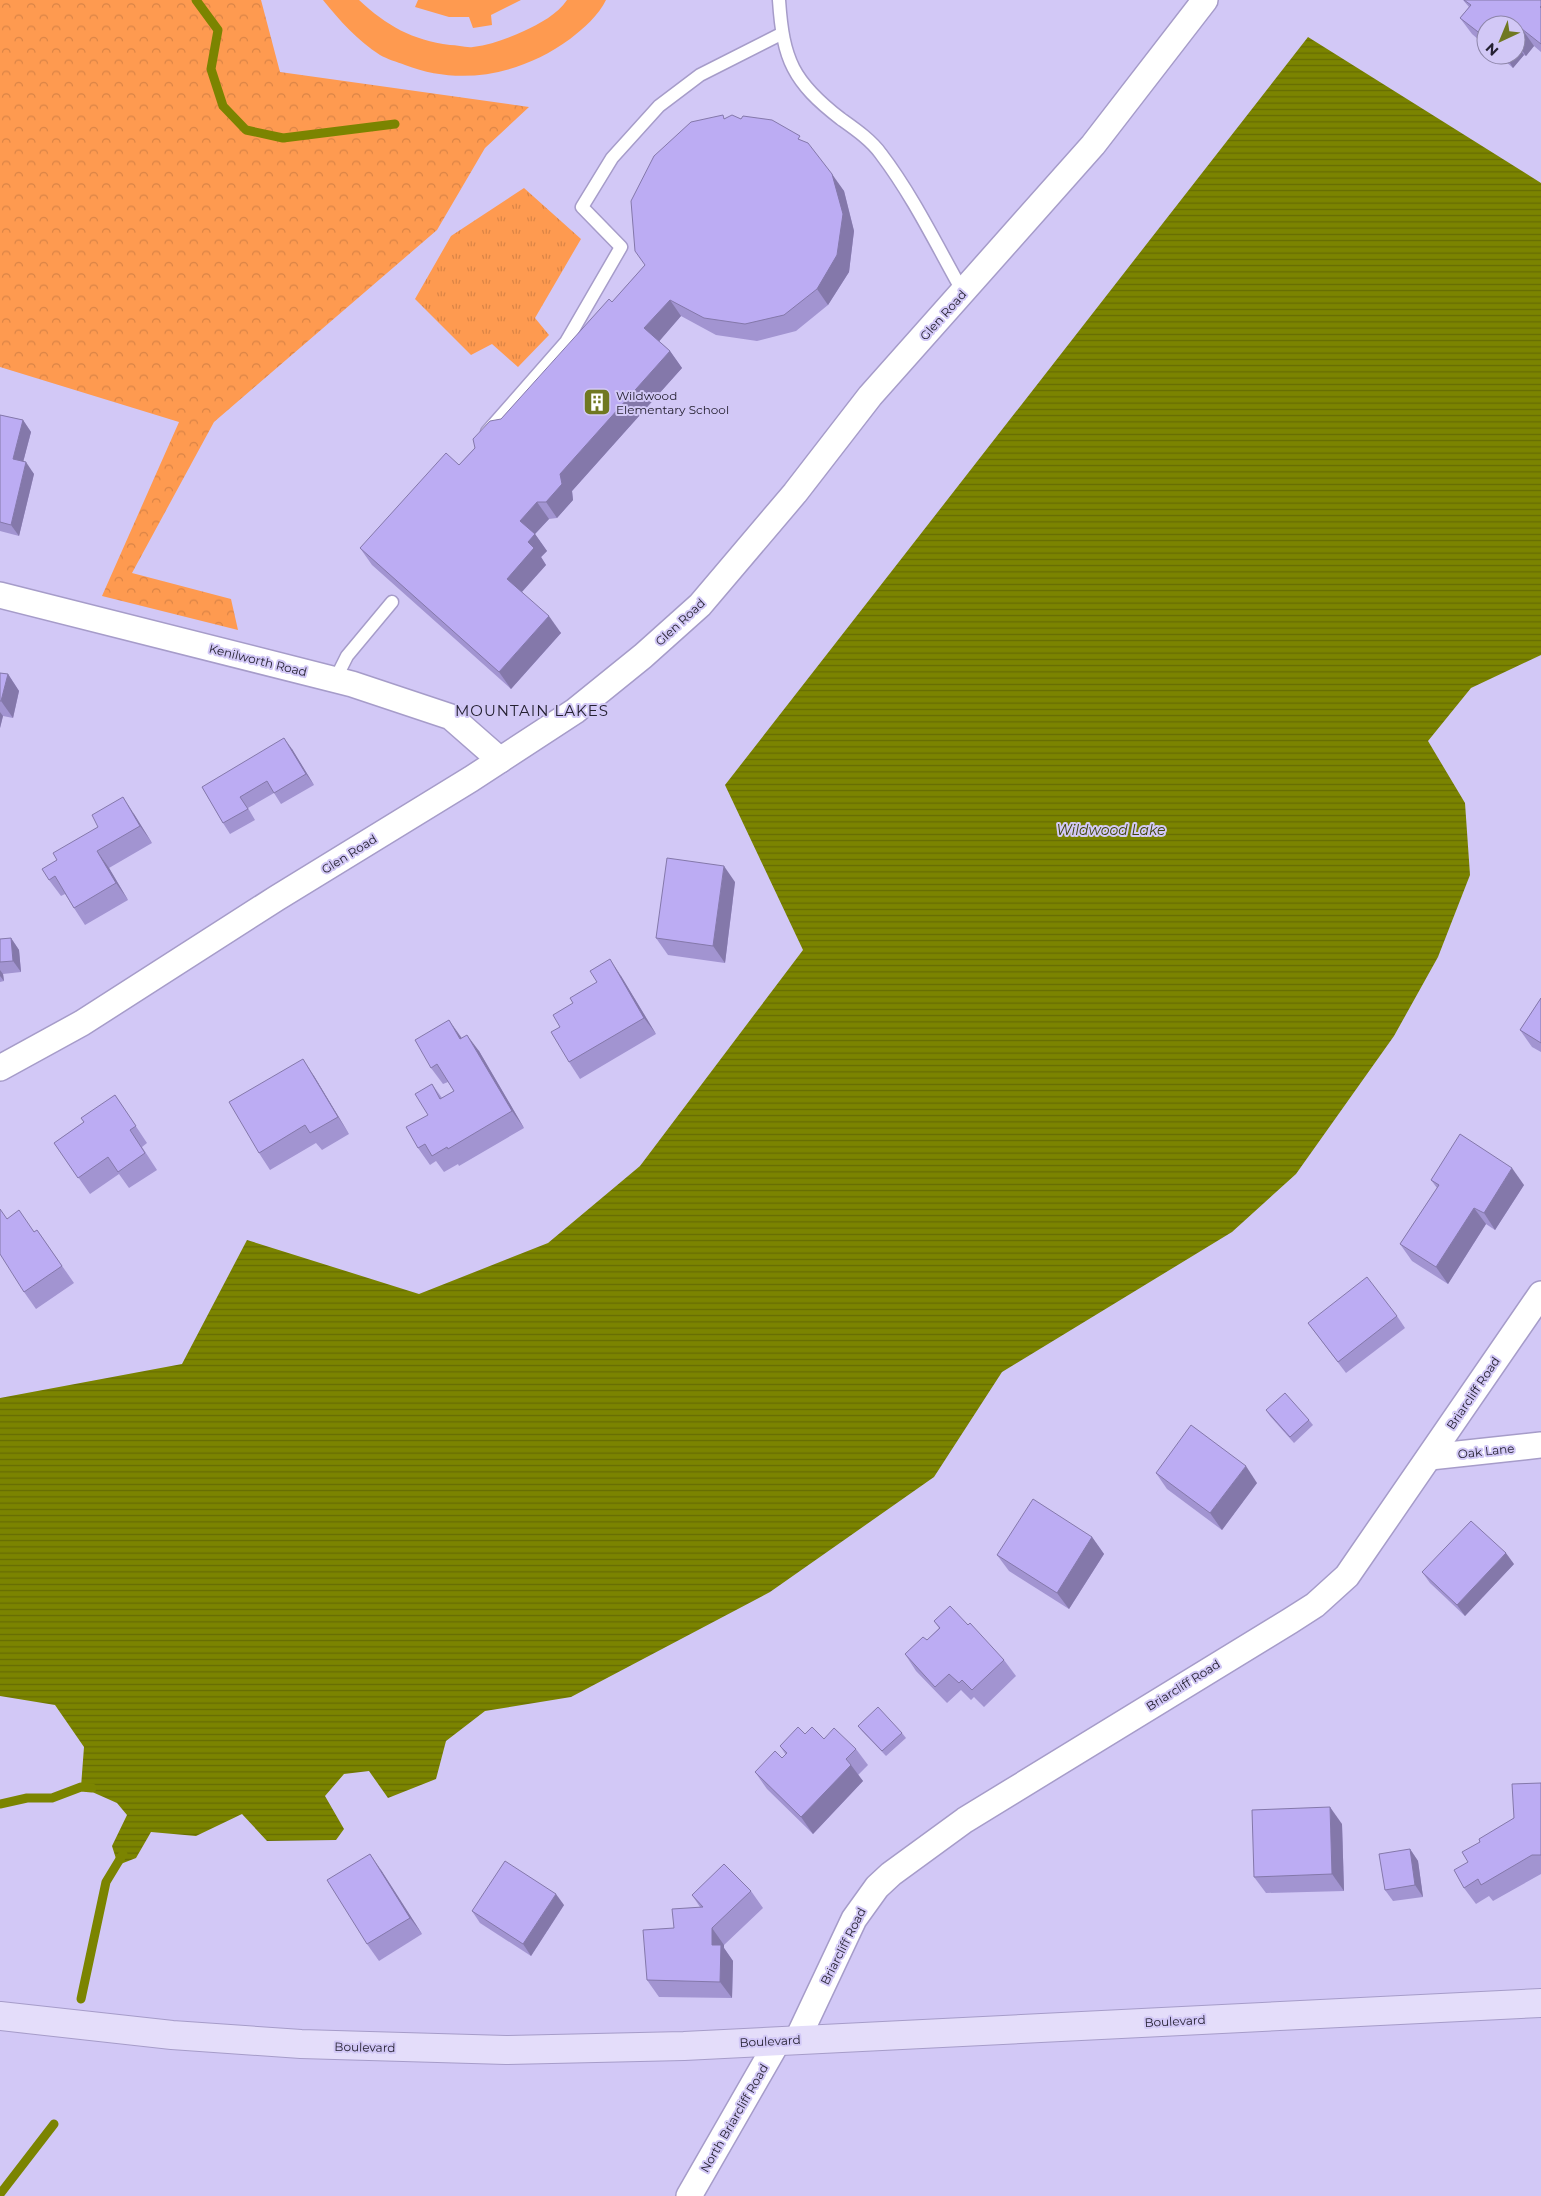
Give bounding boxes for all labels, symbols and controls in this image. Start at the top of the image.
north arrow [1476,15,1526,65]
text: N [1482,39,1502,60]
street label: Glen Road [917,287,969,343]
building icon: Wildwood Elementary School [582,387,612,417]
place label: Wildwood Elementary School [616,388,729,417]
street label: Glen Road [652,595,708,649]
street label: Kenilworth Road [207,641,309,679]
district label: MOUNTAIN LAKES [455,701,609,720]
water label: Wildwood Lake [1057,821,1165,839]
street label: Glen Road [319,831,379,877]
street label: Briarcliff Road [1443,1354,1503,1432]
street label: Oak Lane [1457,1441,1515,1461]
street label: Briarcliff Road [1143,1656,1223,1714]
street label: Briarcliff Road [817,1905,869,1987]
street label: Boulevard [1144,2012,1206,2030]
street label: Boulevard [739,2032,801,2050]
street label: Boulevard [334,2039,396,2055]
street label: North Briarcliff Road [697,2061,771,2175]

